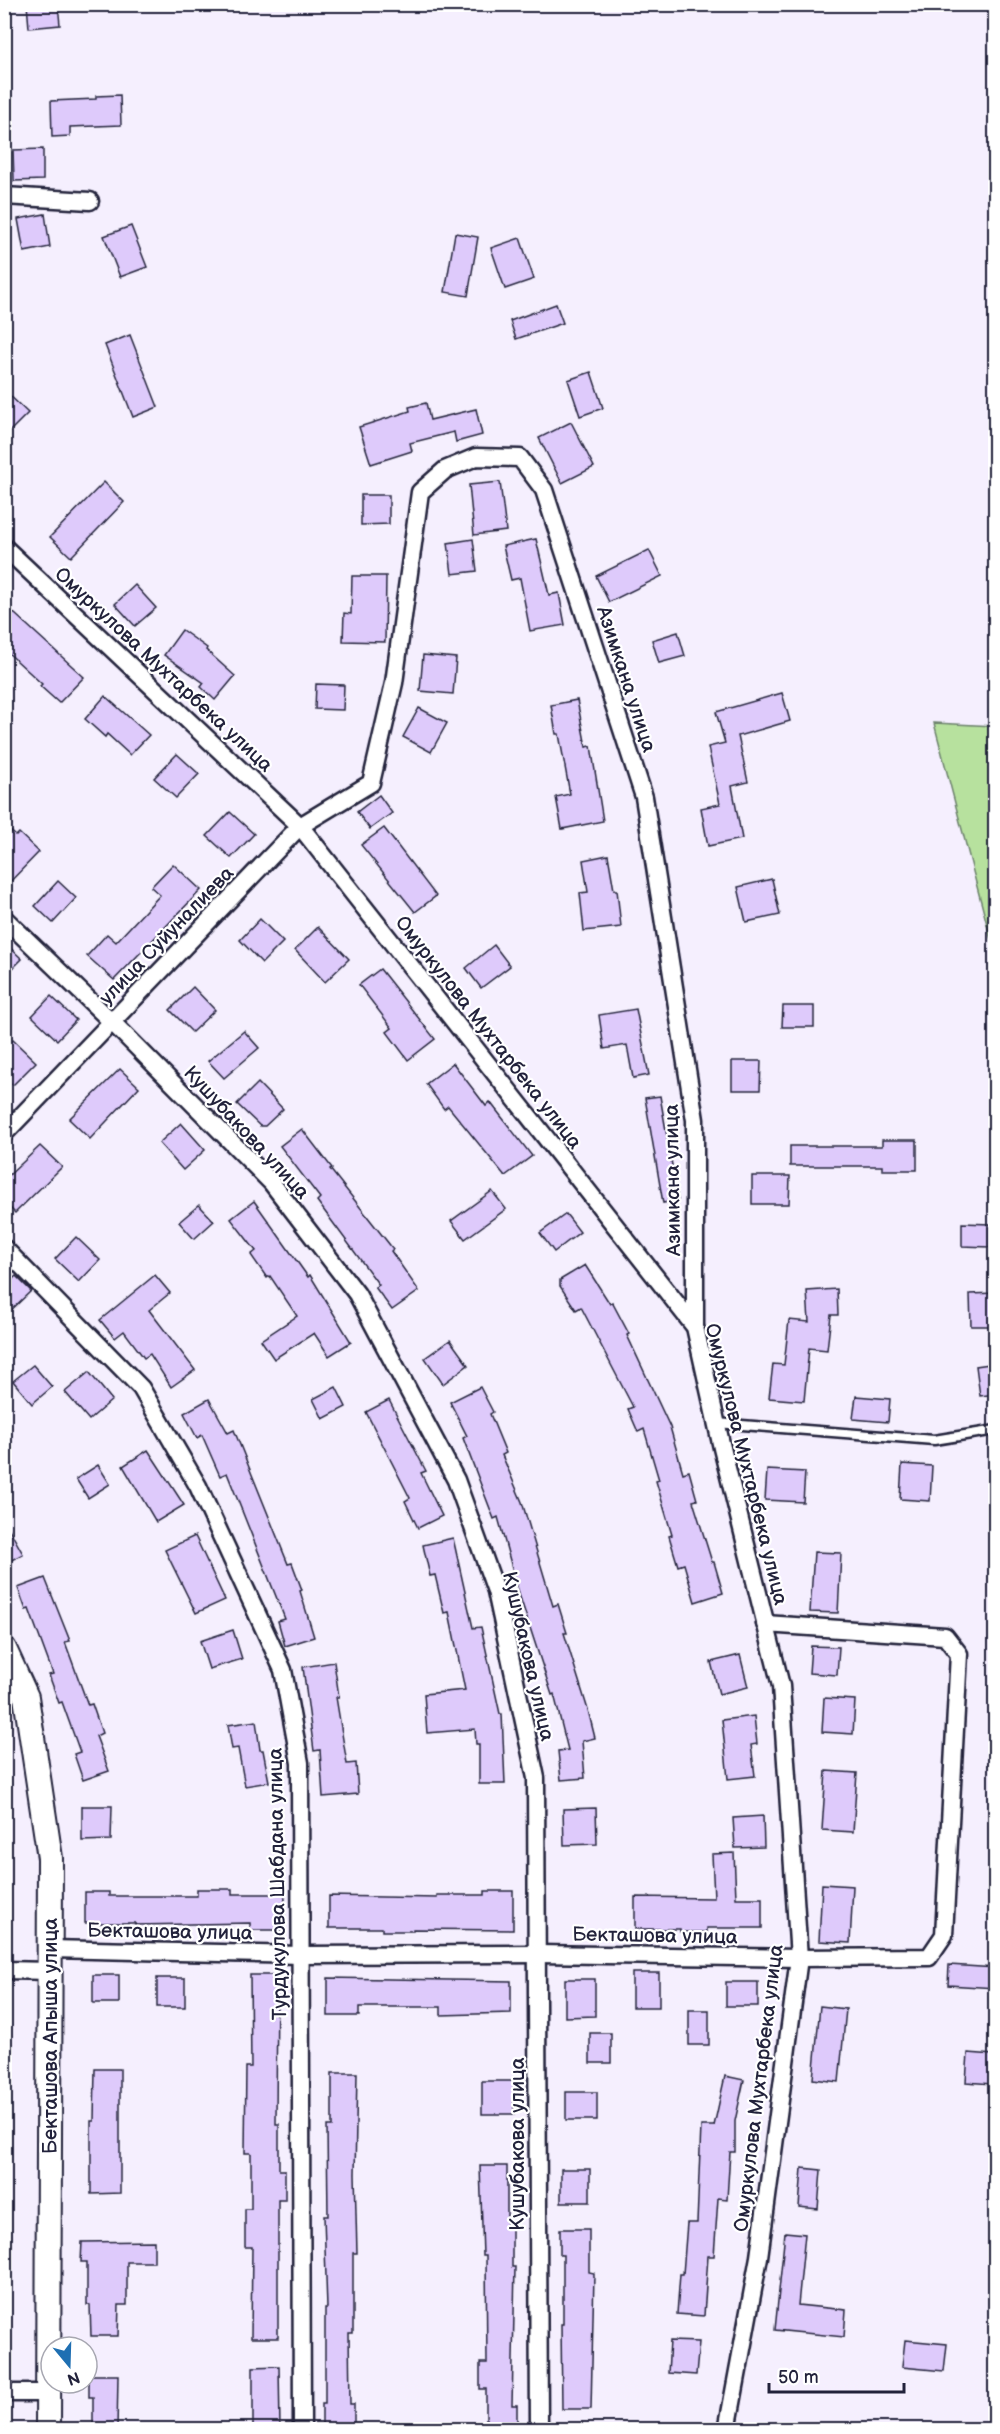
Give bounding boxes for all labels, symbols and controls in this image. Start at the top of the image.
street label: Омуркулова Мухтарбека улица [49,562,277,777]
street label: Азимкана улица [591,602,661,756]
street label: улица Суйуналиева [94,861,239,1010]
street label: Омуркулова Мухтарбека улица [390,911,587,1154]
street label: Кушубакова улица [178,1061,314,1204]
street label: Азимкана улица [660,1104,686,1257]
street label: Омуркулова Мухтарбека улица [699,1321,793,1608]
street label: Кушубакова улица [497,1569,559,1744]
street label: Турдукулова Шабдана улица [264,1747,292,2020]
street label: Бекташова Апыша улица [39,1918,63,2154]
street label: Бекташова улица [87,1919,253,1945]
street label: Бекташова улица [572,1923,738,1949]
street label: Омуркулова Мухтарбека улица [729,1943,789,2233]
street label: Кушубакова улица [506,2057,530,2231]
north arrow [39,2335,99,2395]
scale bar [769,2356,904,2394]
text: N [65,2367,82,2389]
text: 50 m [778,2367,819,2388]

